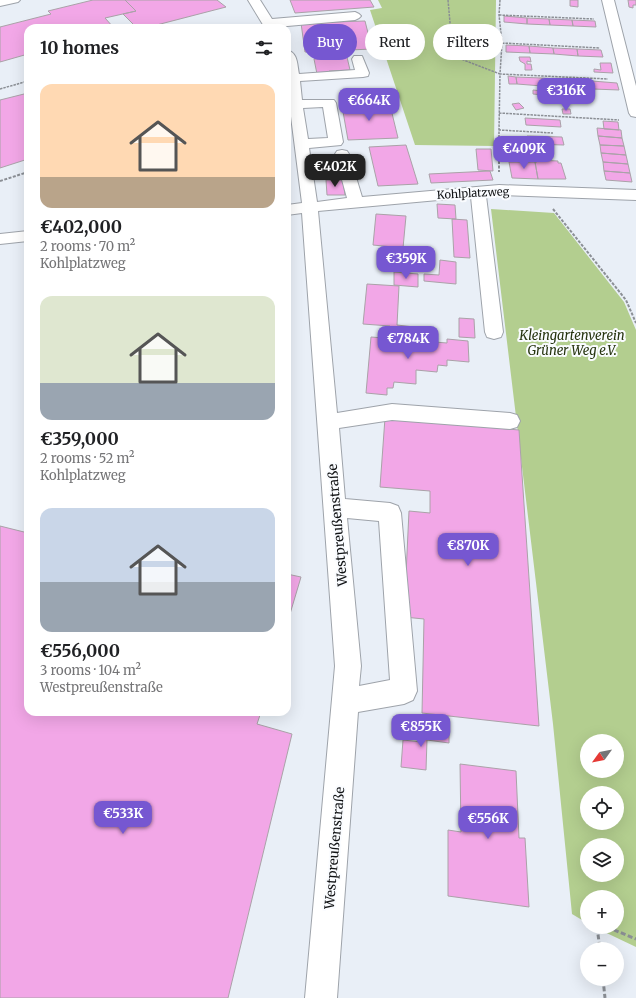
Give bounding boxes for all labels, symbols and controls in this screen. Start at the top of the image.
chip: Buy [303,24,357,60]
chip: Rent [365,24,425,60]
chip: Filters [433,24,503,60]
text: 10 homes [40,37,119,59]
icon: filters [253,37,275,59]
pin: €316K [538,78,594,112]
text: €316K [546,82,586,99]
pin: €664K [341,88,397,122]
text: €664K [347,92,391,109]
icon: home [122,110,194,182]
pin: €409K [496,136,552,170]
text: €409K [502,140,546,157]
pin: €402K [307,154,363,188]
text: €402K [313,158,357,175]
street label: Kohlplatzweg [436,184,510,202]
text: €402,000 [40,216,122,238]
text: 2 rooms · 70 m² [40,238,135,255]
pin: €359K [378,246,434,280]
text: €359K [385,250,427,267]
text: Kohlplatzweg [40,255,126,272]
icon: home [122,322,194,394]
pin: €784K [380,326,436,360]
park label: Kleingartenverein Grüner Weg e.V. [518,327,625,359]
text: €784K [387,330,429,347]
text: €359,000 [40,428,119,450]
text: 2 rooms · 52 m² [40,450,134,467]
street label: Westpreußenstraße [324,463,351,588]
text: Kohlplatzweg [40,467,126,484]
pin: €870K [440,533,496,567]
icon: home [122,534,194,606]
text: €870K [447,537,489,554]
text: €556,000 [40,640,120,662]
text: 3 rooms · 104 m² [40,662,141,679]
text: Westpreußenstraße [40,679,163,696]
pin: €855K [393,714,449,748]
text: €855K [400,718,442,735]
north arrow [580,734,624,778]
map controls [580,734,624,986]
street label: Westpreußenstraße [321,786,348,911]
button: locate [580,786,624,830]
pin: €533K [95,801,151,835]
text: €533K [103,805,143,822]
pin: €556K [460,806,516,840]
text: €556K [467,810,509,827]
button: layers [580,838,624,882]
button: + [580,890,624,934]
button: − [580,942,624,986]

